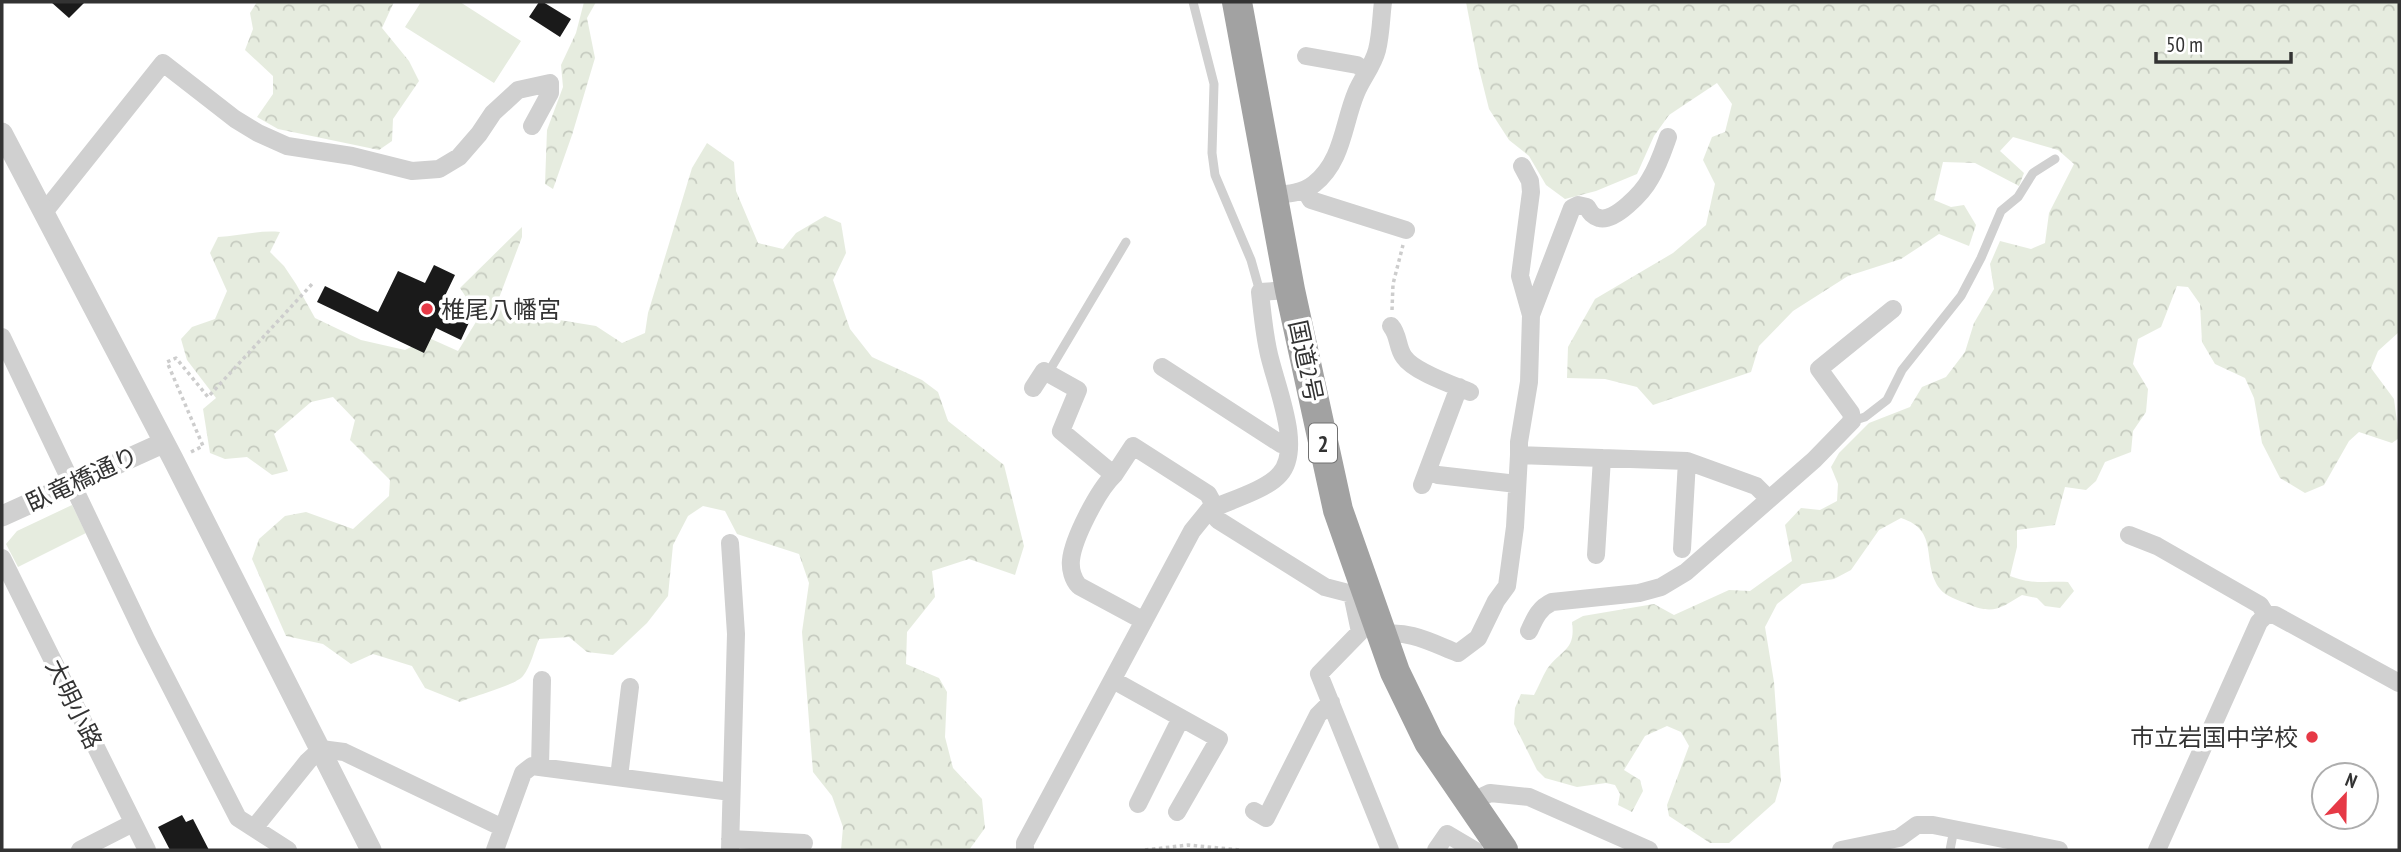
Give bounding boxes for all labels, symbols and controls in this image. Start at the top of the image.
scale bar [2156,21,2291,65]
text: 50 m [2166,31,2203,58]
place label: 椎尾八幡宮 [441,294,561,325]
marker: 椎尾八幡宮 [419,301,435,317]
street label: 国道2号 [1282,317,1330,405]
road number: 2 [1309,424,1337,462]
street label: 臥竜橋通り [21,440,143,518]
street label: 大明小路 [39,654,109,754]
place label: 市立岩国中学校 [2130,722,2298,753]
marker: 市立岩国中学校 [2304,729,2320,745]
north arrow [2310,761,2380,831]
text: N [2342,767,2361,793]

